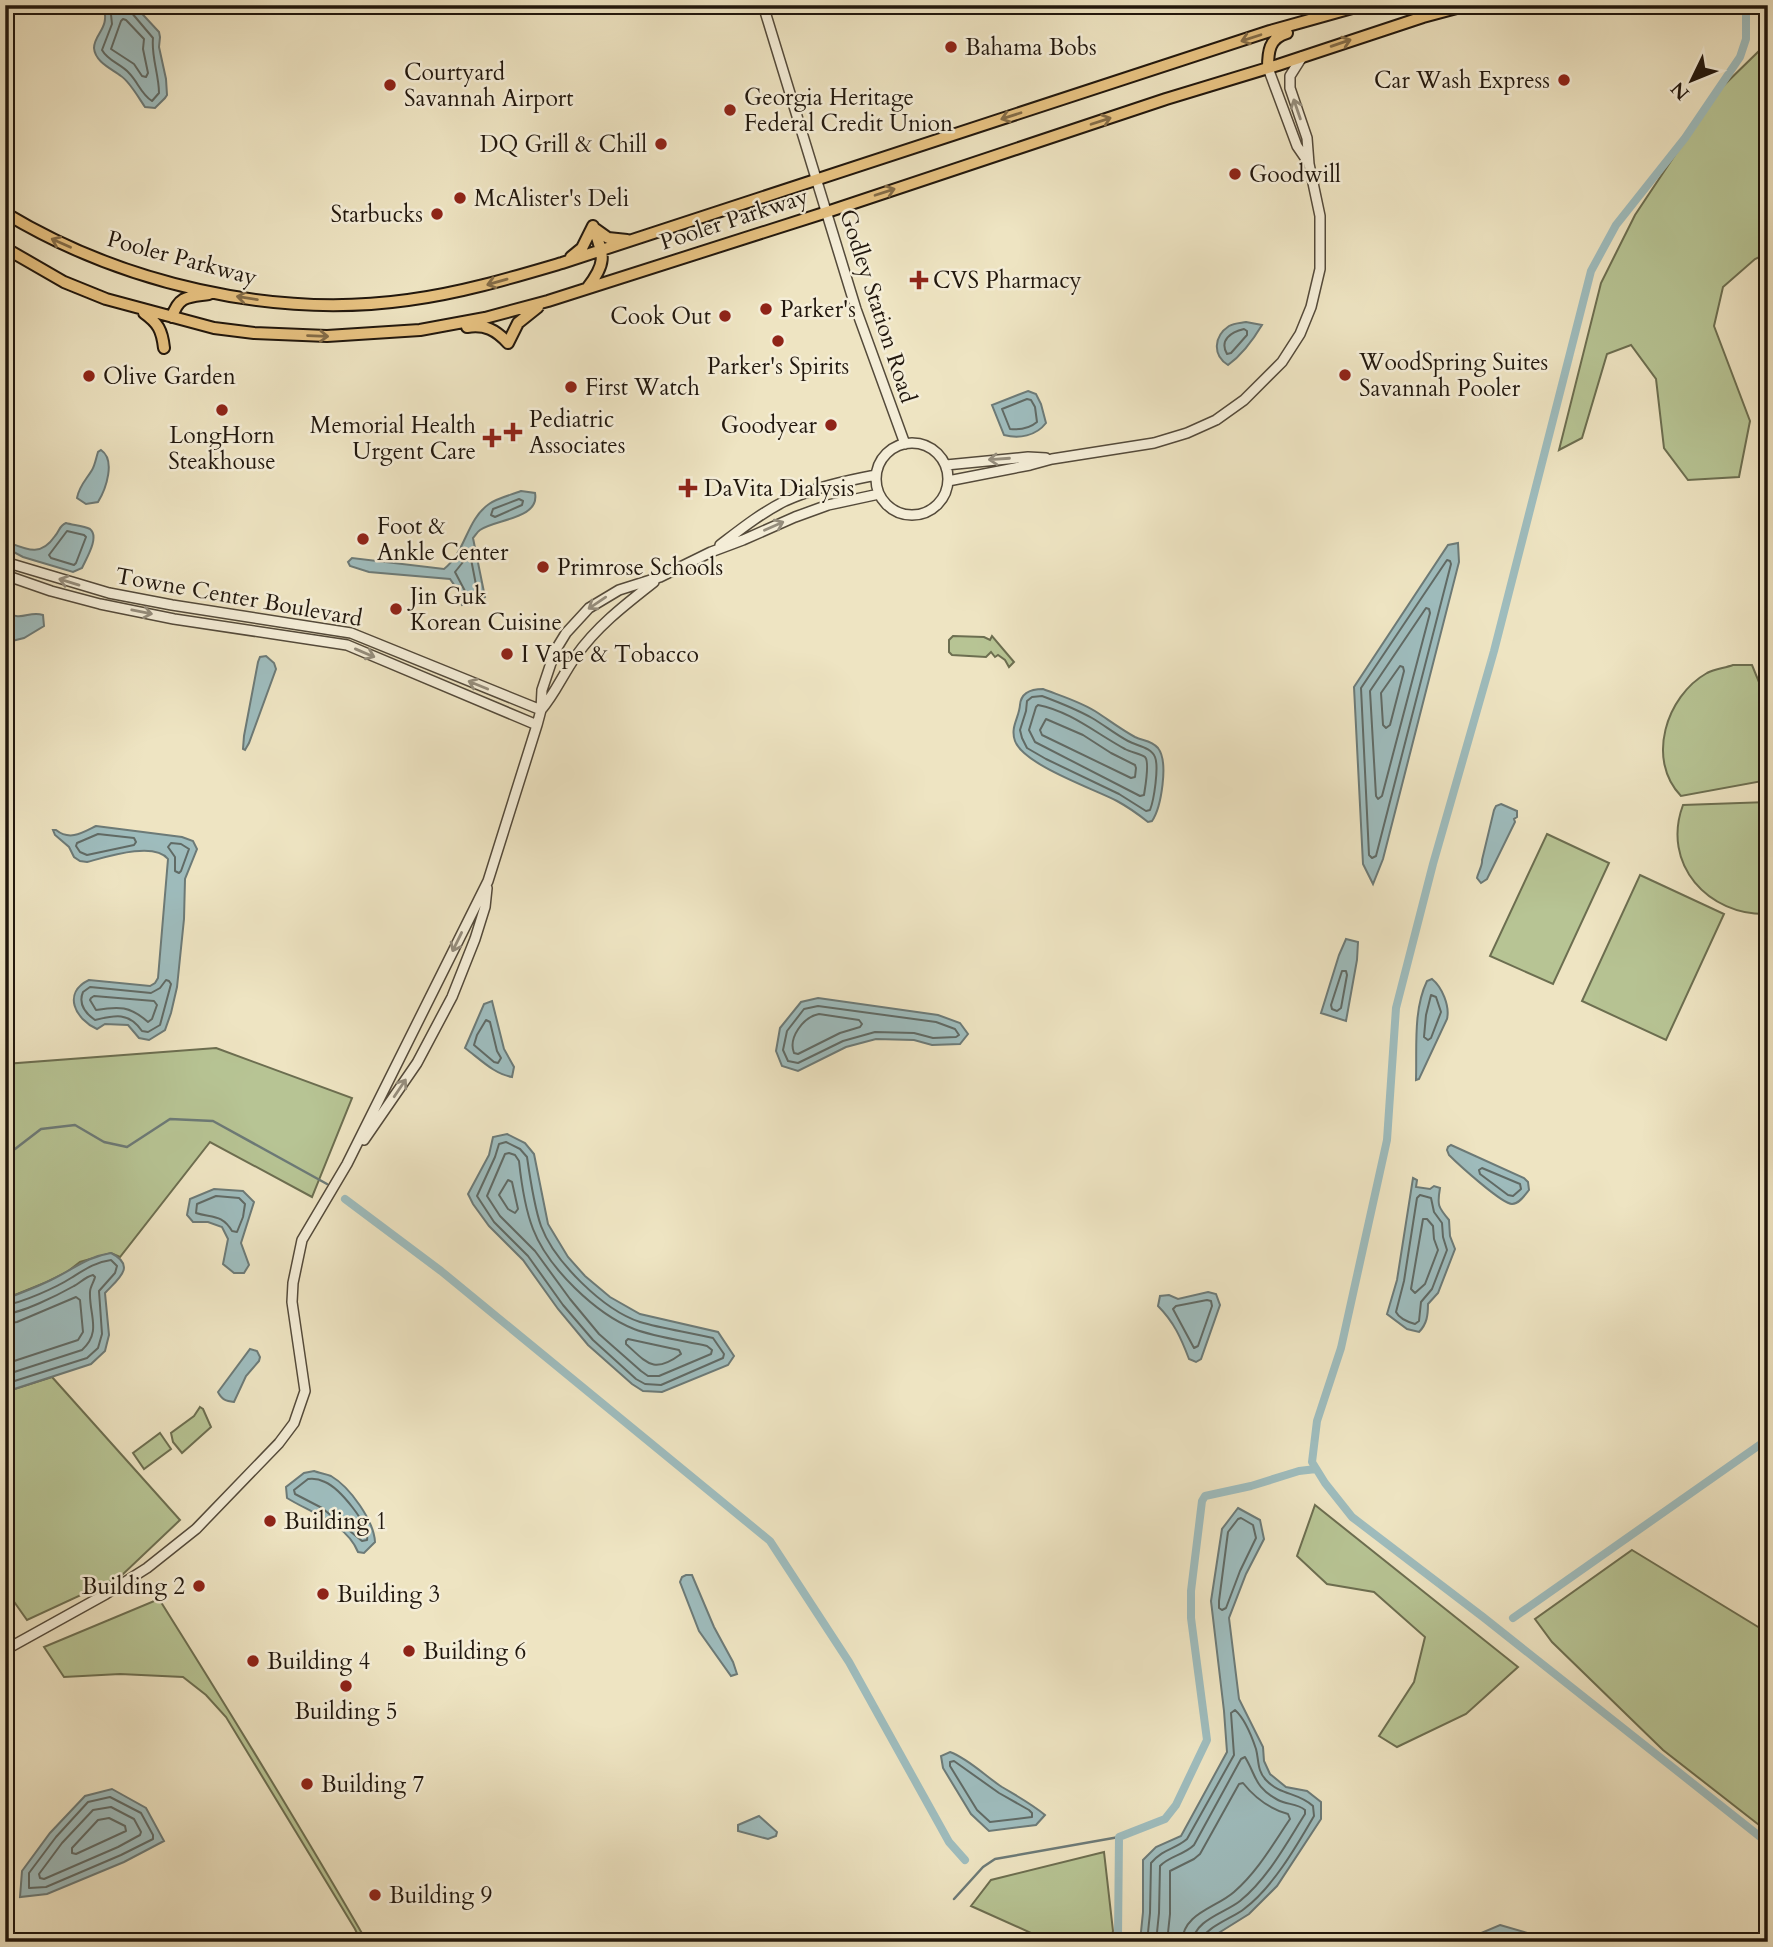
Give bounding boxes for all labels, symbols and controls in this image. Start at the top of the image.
place label: Bahama Bobs [965,32,1097,63]
one-way arrow [1240,33,1262,45]
one-way arrow [1330,36,1352,48]
marker: Bahama Bobs [943,39,959,55]
north arrow [1658,46,1728,116]
place label: Courtyard Savannah Airport [404,57,573,114]
place label: Car Wash Express [1374,65,1550,96]
marker: Car Wash Express [1556,72,1572,88]
text: N [1665,76,1695,106]
marker: Courtyard Savannah Airport [382,77,398,93]
place label: Georgia Heritage Federal Credit Union [744,82,953,139]
one-way arrow [1290,98,1302,120]
marker: Georgia Heritage Federal Credit Union [722,102,738,118]
one-way arrow [1000,111,1022,124]
one-way arrow [1090,113,1112,126]
place label: DQ Grill & Chill [480,129,647,160]
marker: DQ Grill & Chill [653,136,669,152]
place label: Goodwill [1249,159,1341,190]
marker: Goodwill [1227,166,1243,182]
street label: Pooler Parkway [656,180,812,258]
place label: McAlister's Deli [474,183,629,214]
one-way arrow [874,185,896,197]
marker: McAlister's Deli [452,190,468,206]
place label: Starbucks [330,199,423,230]
street label: Godley Station Road [832,205,924,408]
marker: Starbucks [429,206,445,222]
street label: Pooler Parkway [104,223,260,293]
one-way arrow [51,236,72,249]
place label: CVS Pharmacy [933,265,1082,296]
marker: CVS Pharmacy [911,272,927,288]
one-way arrow [486,277,508,290]
one-way arrow [236,291,259,304]
place label: Parker's [780,294,856,325]
place label: Cook Out [610,301,711,332]
marker: Parker's [758,301,774,317]
marker: Cook Out [717,308,733,324]
one-way arrow [306,329,329,342]
marker: Parker's Spirits [770,333,786,349]
place label: WoodSpring Suites Savannah Pooler [1358,347,1548,404]
place label: Parker's Spirits [707,351,849,382]
place label: Olive Garden [103,361,236,392]
marker: WoodSpring Suites Savannah Pooler [1337,367,1353,383]
marker: Olive Garden [81,368,97,384]
place label: First Watch [585,372,700,403]
marker: First Watch [563,379,579,395]
marker: LongHorn Steakhouse [214,402,230,418]
place label: Pediatric Associates [529,404,625,461]
place label: Memorial Health Urgent Care [310,410,476,467]
place label: Goodyear [721,410,818,441]
marker: Goodyear [823,417,839,433]
place label: LongHorn Steakhouse [168,420,276,477]
marker: Pediatric Associates [503,422,523,442]
marker: Memorial Health Urgent Care [482,428,502,448]
one-way arrow [988,453,1010,466]
place label: DaVita Dialysis [704,473,854,504]
marker: DaVita Dialysis [678,478,698,498]
place label: Foot & Ankle Center [377,511,509,568]
one-way arrow [763,519,784,532]
marker: Foot & Ankle Center [355,531,371,547]
place label: Primrose Schools [557,552,723,583]
marker: Primrose Schools [535,559,551,575]
street label: Towne Center Boulevard [113,560,366,634]
one-way arrow [59,575,81,588]
place label: Jin Guk Korean Cuisine [407,581,562,638]
one-way arrow [588,596,607,610]
marker: Jin Guk Korean Cuisine [388,601,404,617]
one-way arrow [130,606,153,620]
place label: I Vape & Tobacco [521,639,699,670]
marker: I Vape & Tobacco [499,646,515,662]
one-way arrow [354,647,375,660]
one-way arrow [468,677,489,690]
one-way arrow [450,931,464,952]
one-way arrow [394,1079,408,1099]
place label: Building 1 [284,1506,387,1537]
marker: Building 1 [262,1513,278,1529]
place label: Building 2 [82,1571,185,1602]
marker: Building 2 [191,1578,207,1594]
place label: Building 3 [337,1579,440,1610]
marker: Building 3 [315,1586,331,1602]
place label: Building 6 [423,1636,526,1667]
marker: Building 6 [401,1643,417,1659]
place label: Building 4 [267,1646,370,1677]
marker: Building 4 [245,1653,261,1669]
marker: Building 5 [338,1678,354,1694]
place label: Building 5 [294,1696,398,1727]
place label: Building 7 [321,1769,424,1800]
marker: Building 7 [299,1776,315,1792]
place label: Building 9 [389,1880,492,1911]
marker: Building 9 [367,1887,383,1903]

